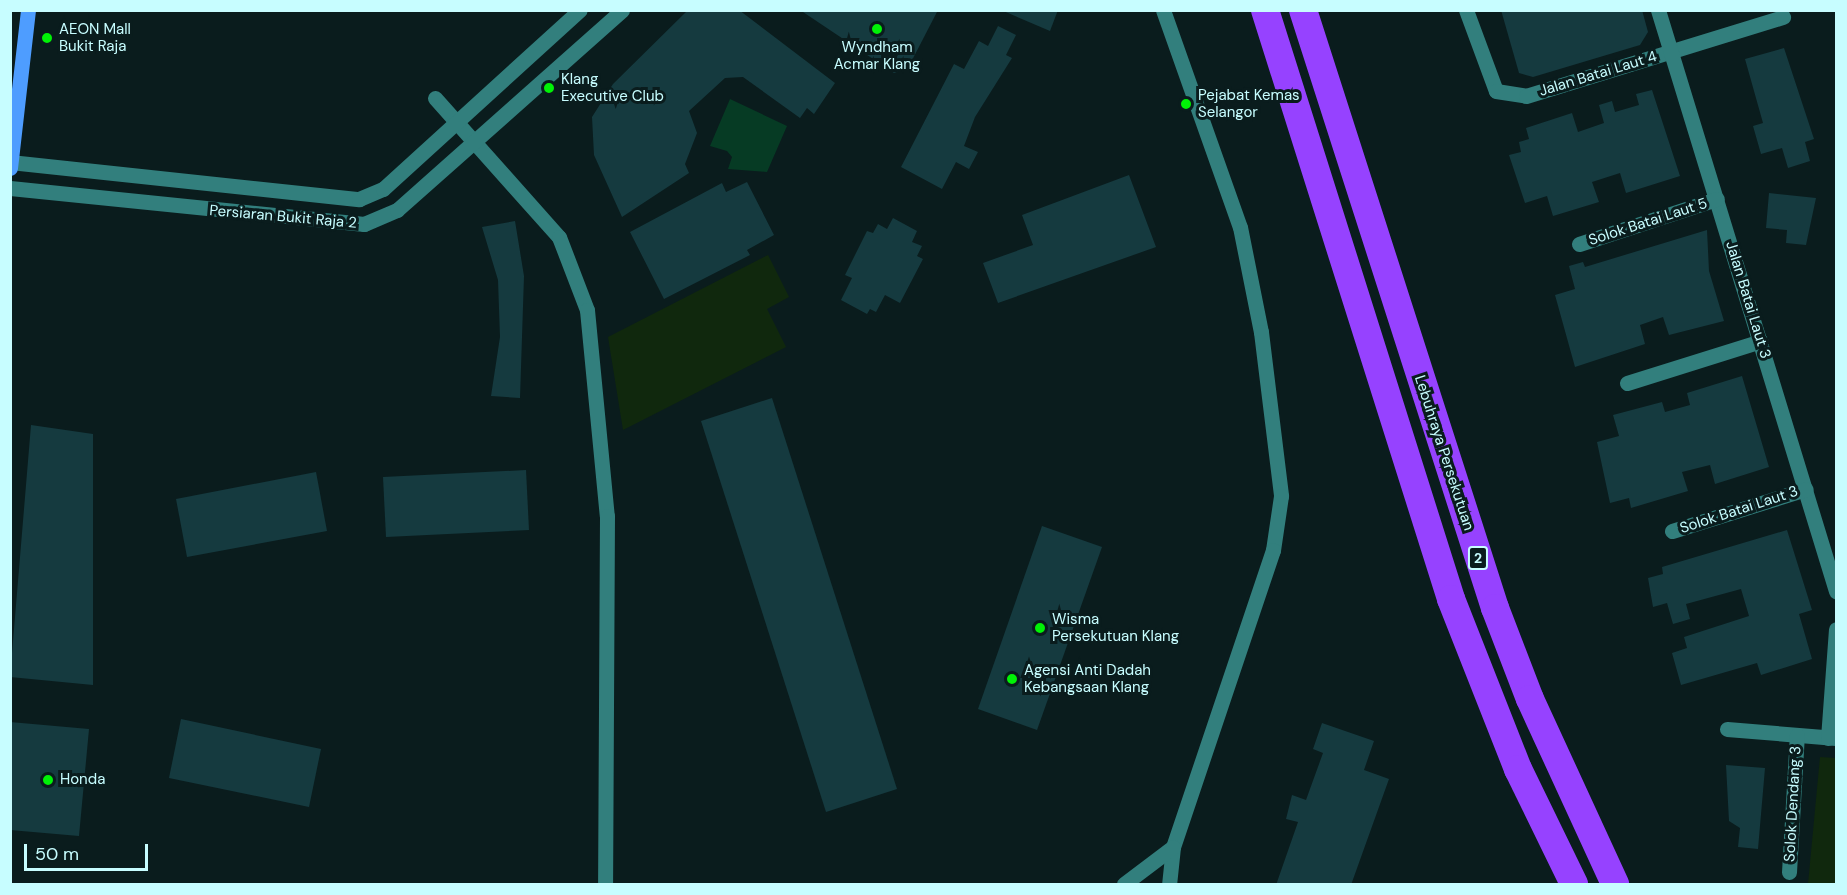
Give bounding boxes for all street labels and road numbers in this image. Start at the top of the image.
street label: Jalan Batai Laut 4 [1537,48,1659,100]
street label: Solok Batai Laut 5 [1586,194,1710,250]
street label: Persiaran Bukit Raja 2 [209,202,357,232]
street label: Jalan Batai Laut 3 [1722,239,1774,361]
street label: Lebuhraya Persekutuan [1410,373,1478,533]
street label: Solok Batai Laut 3 [1678,482,1800,538]
road number: 2 [1468,547,1488,569]
street label: Solok Dendang 3 [1781,745,1805,863]

